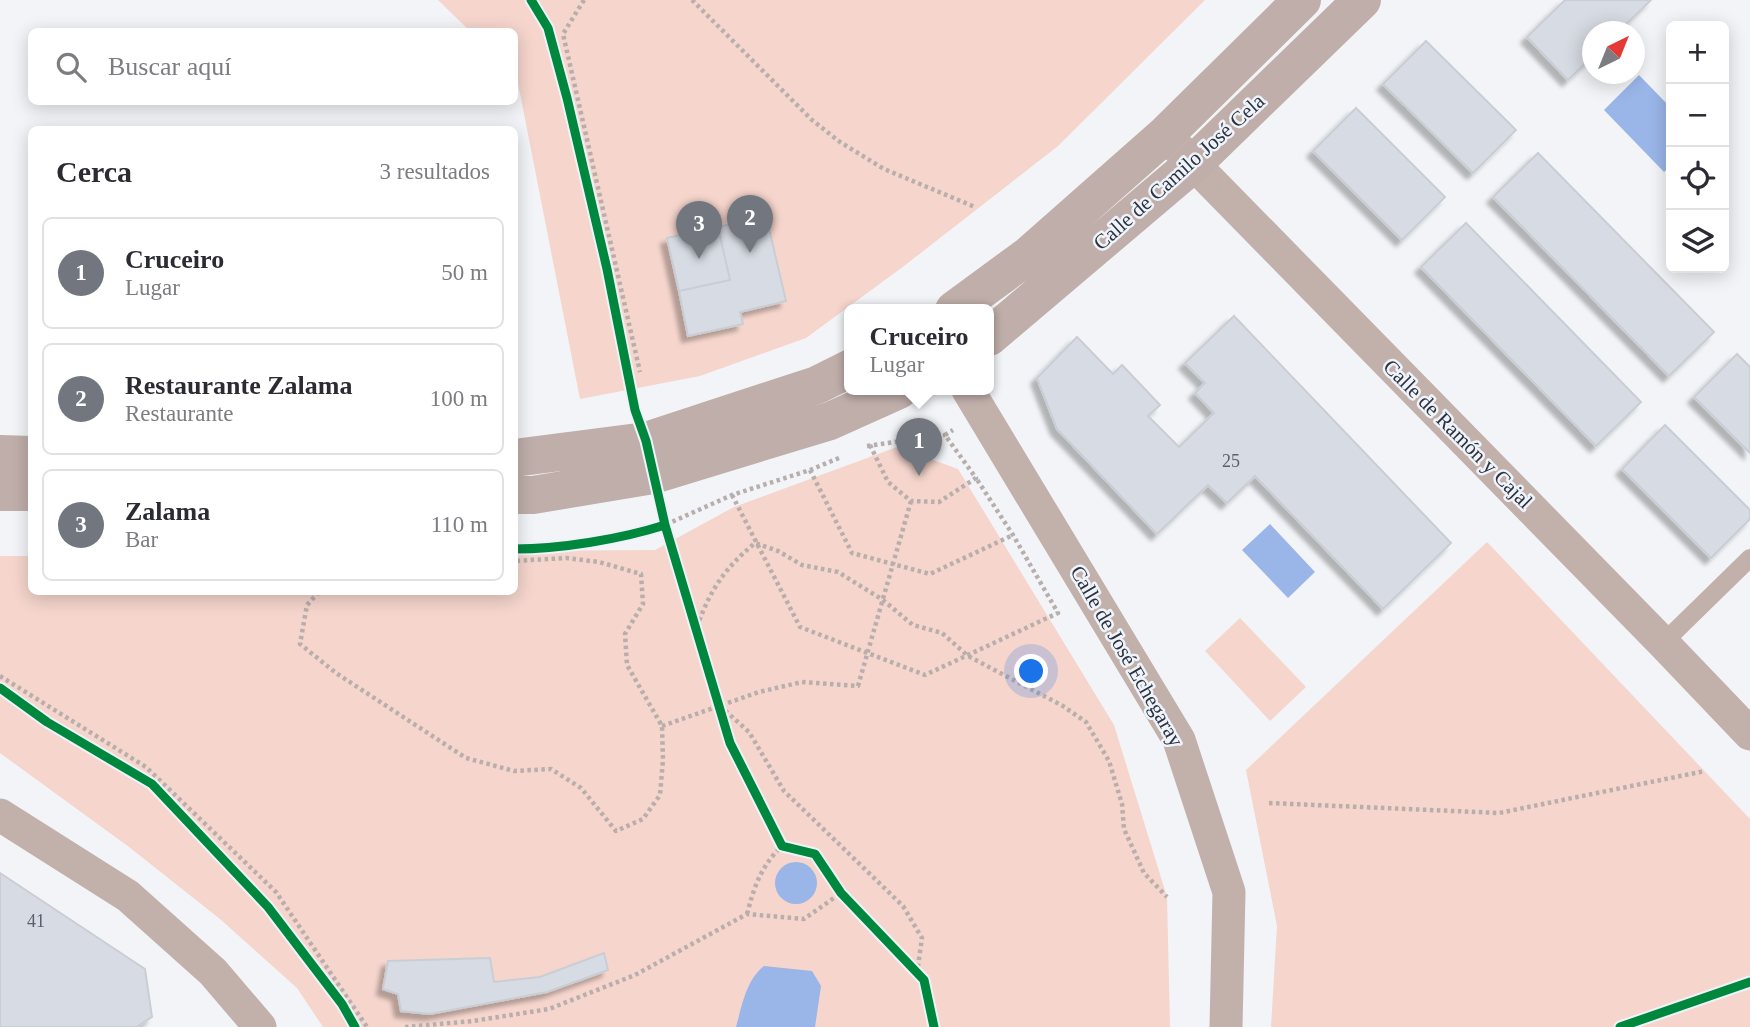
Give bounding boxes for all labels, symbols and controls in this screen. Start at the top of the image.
north arrow [1582,21,1645,84]
map controls [1666,21,1729,273]
button: + [1666,21,1729,84]
search box [28,28,518,105]
icon: search [52,48,90,86]
text: Buscar aquí [108,52,231,81]
button: − [1666,84,1729,147]
street label: Calle de Camilo José Cela [1089,88,1270,255]
button: locate [1666,147,1729,210]
text: Cerca [56,155,132,188]
text: 3 resultados [379,159,490,184]
pin: 2 [727,195,773,253]
pin: 3 [676,201,722,259]
button: layers [1666,210,1729,273]
text: Cruceiro [125,245,224,274]
text: 1 [75,260,87,285]
text: 50 m [441,260,488,285]
text: Lugar [125,275,180,300]
popup [844,304,994,395]
text: Cruceiro [869,322,969,351]
text: Lugar [869,352,924,377]
street label: Calle de Ramón y Cajal [1379,355,1538,514]
text: Restaurante Zalama [125,371,352,400]
text: 2 [75,386,87,411]
text: 100 m [430,386,488,411]
text: Restaurante [125,401,234,426]
pin: 1 [896,418,942,476]
house number: 25 [1222,451,1240,471]
text: Zalama [125,497,210,526]
text: 3 [75,512,87,537]
text: 110 m [431,512,488,537]
text: Bar [125,527,158,552]
street label: Calle de José Echegaray [1065,561,1189,751]
your location [1014,654,1048,688]
house number: 41 [27,911,45,931]

